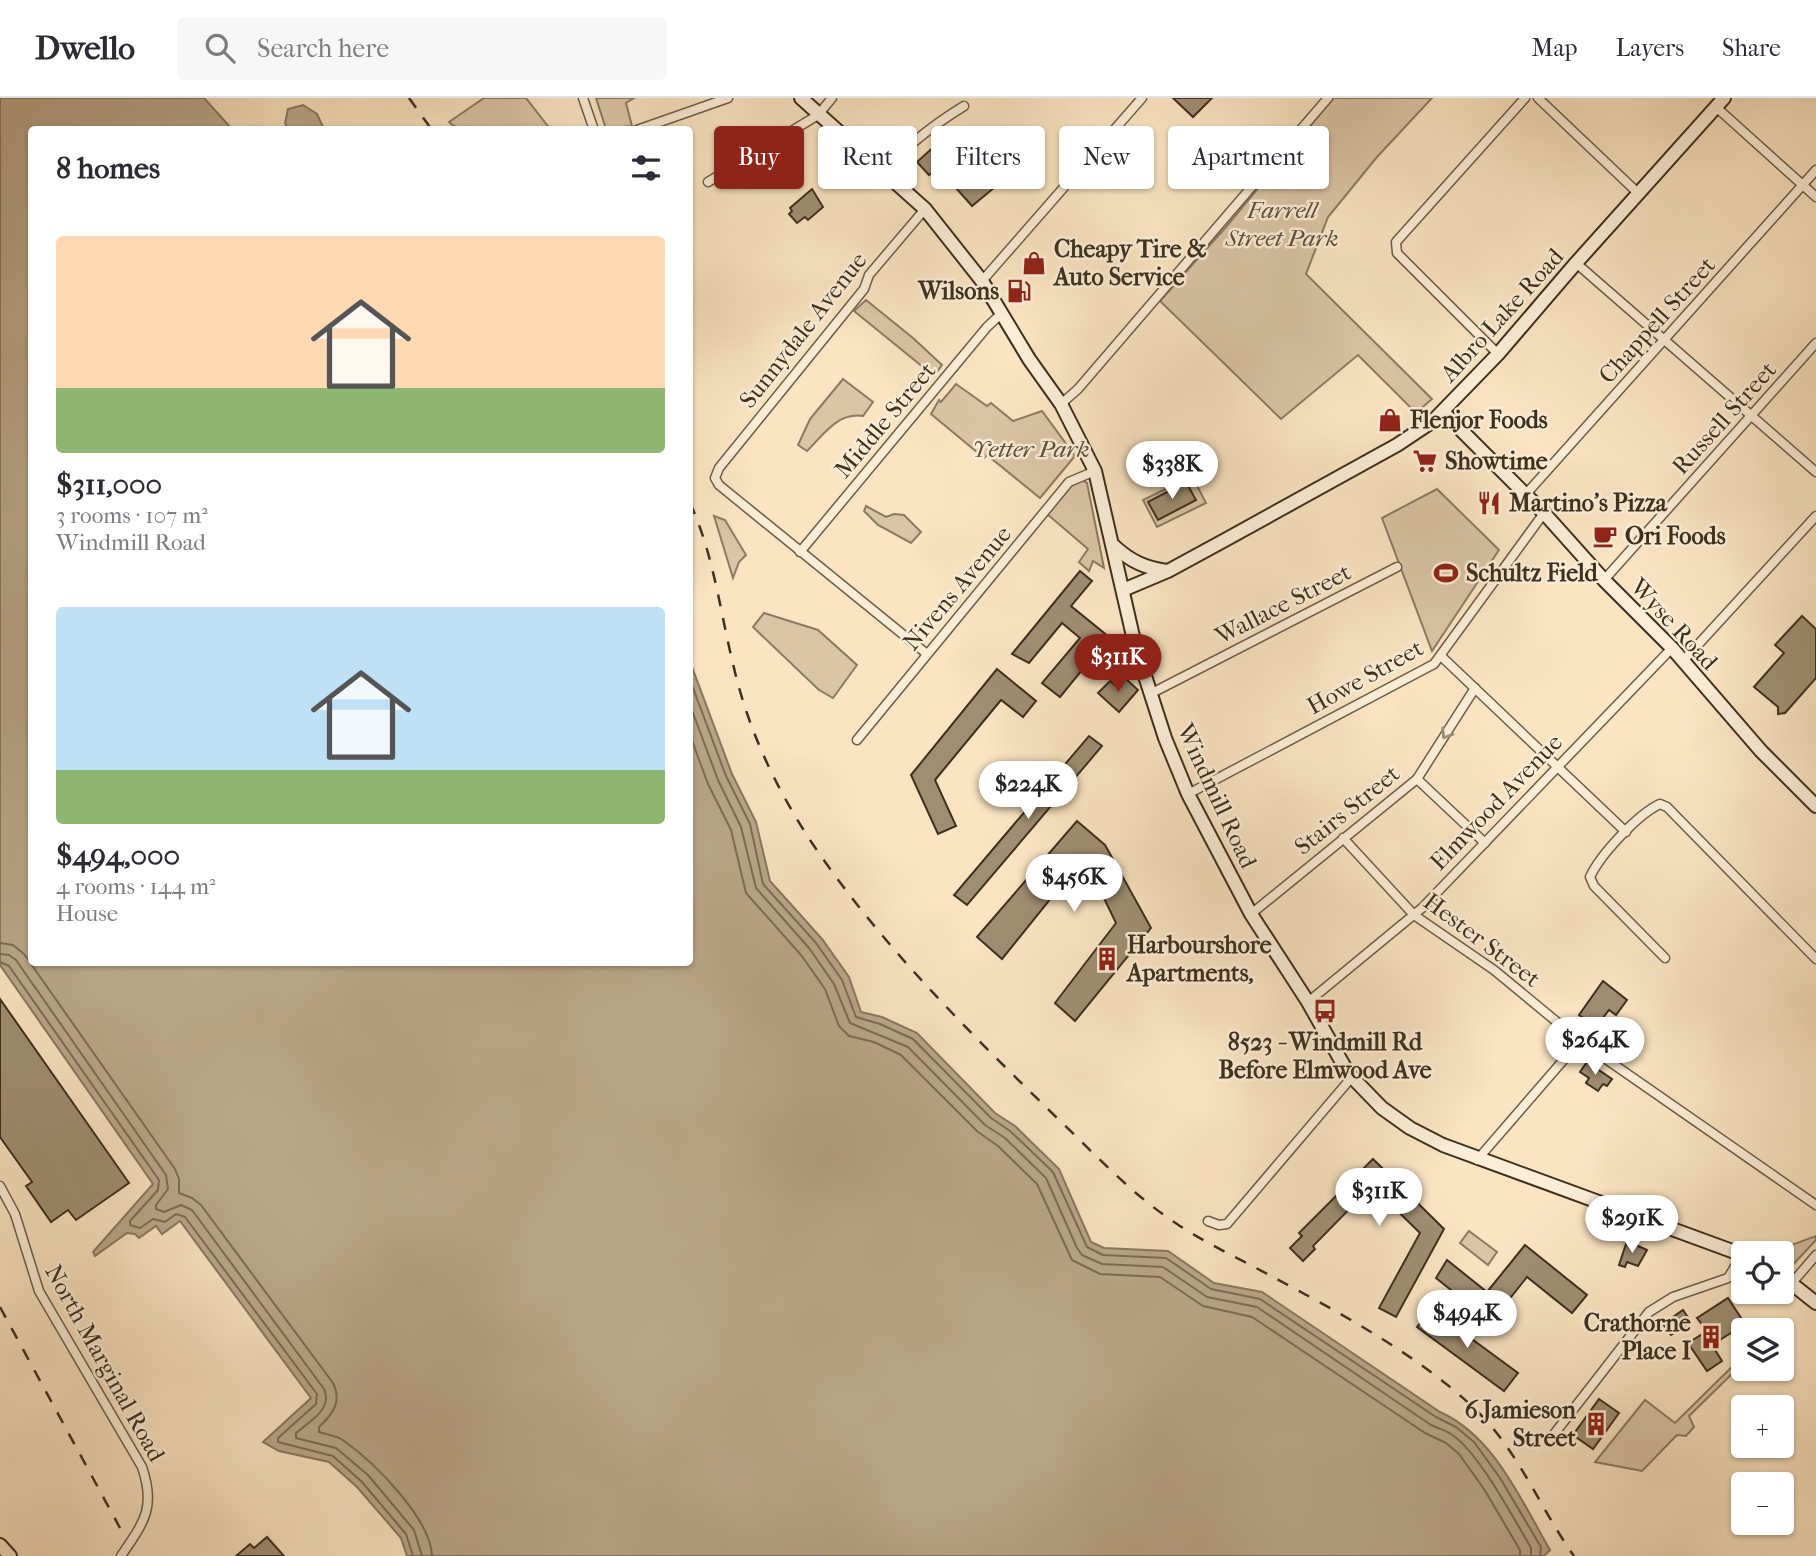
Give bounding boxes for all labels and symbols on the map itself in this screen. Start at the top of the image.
park label: Farrell Street Park [1224,196,1339,252]
place label: Cheapy Tire & Auto Service [1052,235,1207,291]
street label: Albro Lake Road [1434,242,1570,388]
street label: Sunnydale Avenue [733,246,873,413]
shop icon: Cheapy Tire & Auto Service [1020,249,1048,277]
street label: Chappell Street [1593,251,1721,389]
place label: Wilsons [917,277,999,305]
fuel station icon: Wilsons [1005,277,1033,305]
street label: Middle Street [829,356,942,483]
street label: Russell Street [1666,356,1782,480]
shop icon: Flenjor Foods [1376,406,1404,434]
place label: Flenjor Foods [1409,406,1548,434]
park label: Yetter Park [972,435,1090,463]
pin: $338K [1123,442,1221,501]
supermarket icon: Showtime [1411,447,1439,475]
place label: Showtime [1445,447,1548,475]
restaurant icon: Martino's Pizza [1475,489,1503,517]
place label: Martino's Pizza [1509,489,1668,517]
street label: Nivens Avenue [897,520,1017,656]
cafe icon: Ori Foods [1591,522,1619,550]
place label: Ori Foods [1625,522,1726,550]
street label: Wallace Street [1210,558,1356,651]
sports icon: Schultz Field [1432,559,1460,587]
place label: Schultz Field [1466,559,1598,587]
street label: Wyse Road [1624,572,1724,676]
street label: Howe Street [1302,633,1428,720]
pin: $311K [1069,634,1167,694]
street label: Windmill Road [1171,718,1263,874]
one-way arrow [1441,726,1454,739]
street label: Elmwood Avenue [1424,728,1568,876]
street label: Stairs Street [1289,759,1405,861]
pin: $224K [979,762,1077,821]
pin: $456K [1025,854,1123,914]
street label: Hester Street [1418,887,1546,993]
place label: Harbourshore Apartments, [1125,931,1272,987]
building icon: Harbourshore Apartments, [1093,945,1121,973]
bus stop icon: 8523 - Windmill Rd Before Elmwood Ave [1311,997,1339,1025]
pin: $264K [1546,1018,1644,1077]
place label: 8523 - Windmill Rd Before Elmwood Ave [1218,1028,1432,1084]
pin: $311K [1330,1168,1428,1228]
pin: $291K [1583,1196,1681,1255]
street label: North Marginal Road [39,1260,171,1467]
pin: $494K [1418,1290,1516,1350]
place label: Crathorne Place I [1584,1309,1692,1365]
building icon: Crathorne Place I [1697,1323,1725,1351]
place label: 6 Jamieson Street [1465,1396,1577,1452]
building icon: 6 Jamieson Street [1582,1410,1610,1438]

